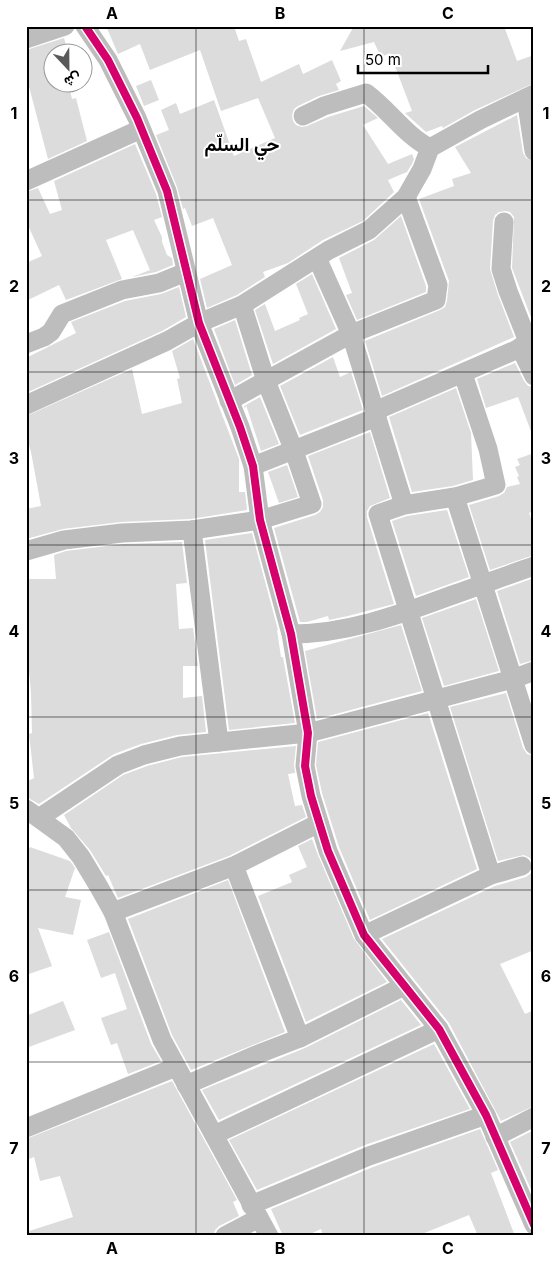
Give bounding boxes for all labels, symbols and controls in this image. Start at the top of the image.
text: A [106,3,118,23]
text: B [275,3,285,23]
text: C [442,3,454,23]
north arrow [42,42,92,92]
scale bar [358,42,488,74]
text: 50 m [365,50,401,69]
text: ش [62,69,84,92]
text: 1 [11,103,17,123]
text: 1 [543,103,549,123]
district label: حي السلّم [205,133,280,161]
text: 2 [9,276,19,296]
text: 2 [541,276,551,296]
text: 3 [9,448,19,468]
text: 3 [541,448,551,468]
text: 4 [9,621,20,641]
text: 4 [541,621,552,641]
text: 5 [9,793,19,813]
text: 5 [541,793,551,813]
text: 6 [9,966,19,986]
text: 6 [541,966,551,986]
text: 7 [9,1138,19,1158]
text: 7 [541,1138,551,1158]
text: A [106,1238,118,1258]
text: B [275,1238,285,1258]
text: C [442,1238,454,1258]

